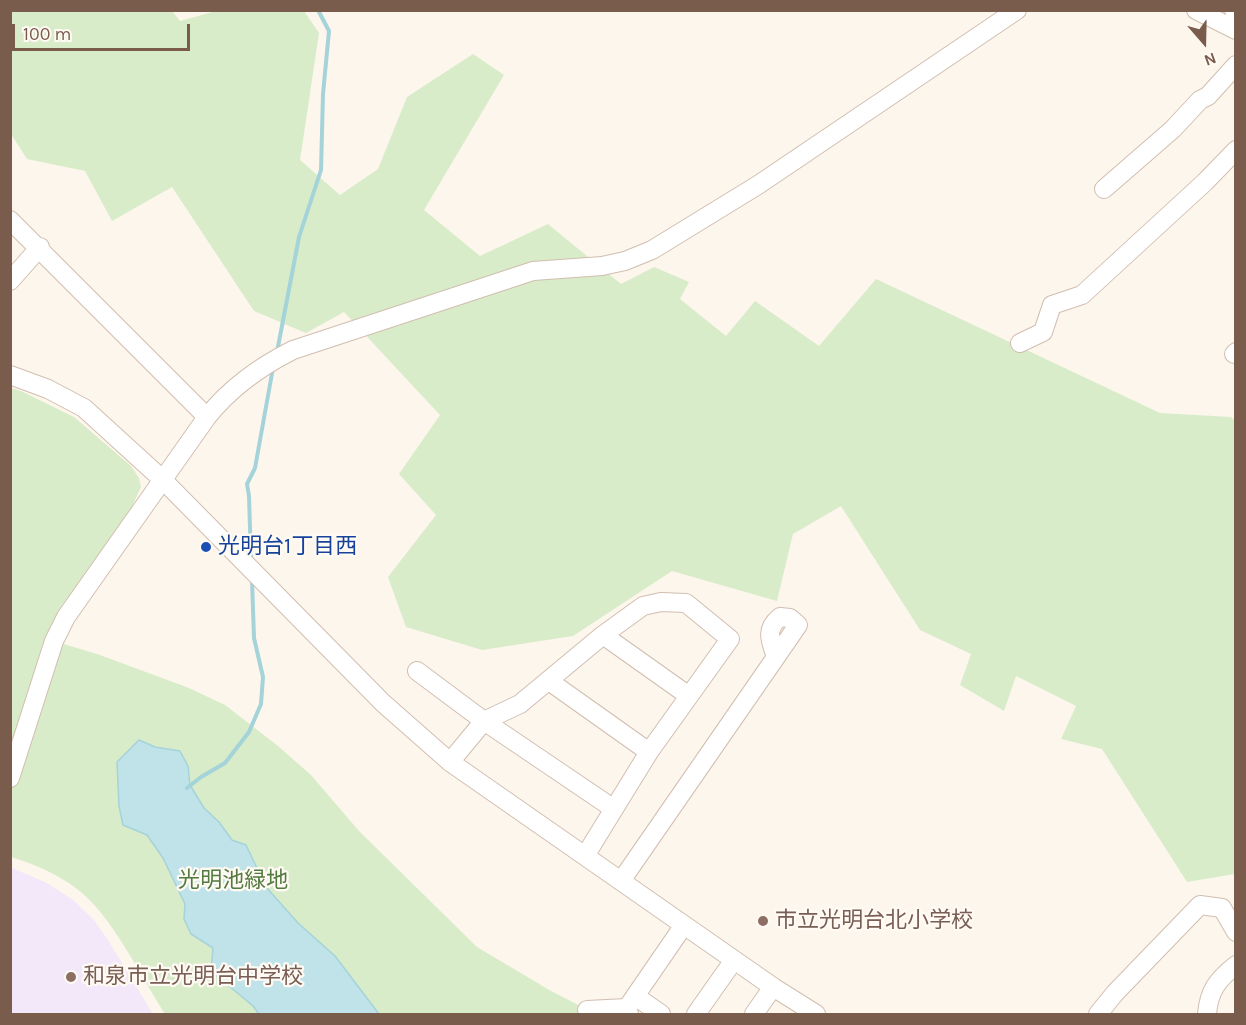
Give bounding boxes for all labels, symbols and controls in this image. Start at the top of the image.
scale bar [15,12,194,50]
north arrow [1174,12,1234,72]
text: 100 m [23,23,71,45]
text: N [1202,48,1219,70]
place label: 光明台1丁目西 [218,534,357,560]
marker: 光明台1丁目西 [199,540,213,554]
park label: 光明池緑地 [178,868,288,894]
place label: 市立光明台北小学校 [775,908,973,934]
marker: 市立光明台北小学校 [756,914,770,928]
place label: 和泉市立光明台中学校 [83,964,303,990]
marker: 和泉市立光明台中学校 [64,970,78,984]

